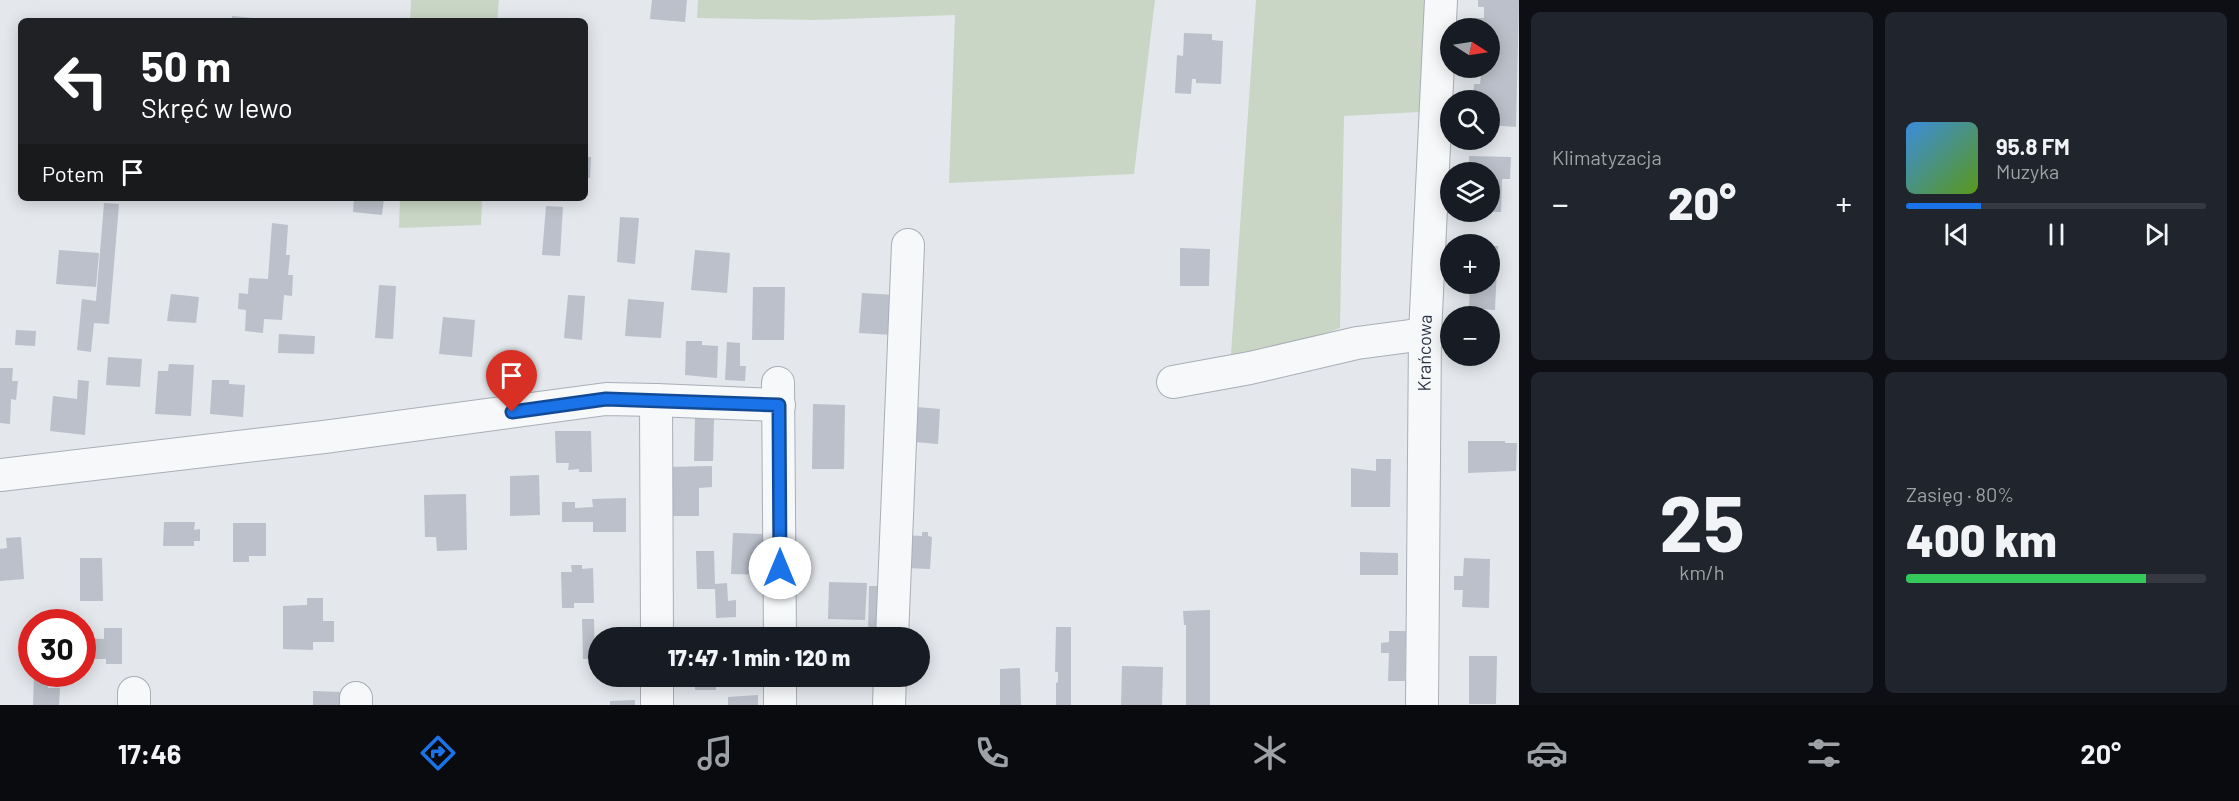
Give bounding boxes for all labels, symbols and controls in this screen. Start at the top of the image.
north arrow [1440,18,1500,78]
map controls [1440,18,1500,366]
text: 50 m [141,40,231,90]
icon: left [42,42,120,120]
button: search [1440,90,1500,150]
text: Skręć w lewo [141,91,293,123]
text: 95.8 FM [1996,133,2070,159]
text: Klimatyzacja [1552,145,1662,169]
icon: arrive [116,156,149,189]
text: Muzyka [1996,159,2059,183]
text: Potem [42,160,104,186]
button: layers [1440,162,1500,222]
text: 20° [1668,175,1736,229]
text: − [1552,183,1569,223]
text: + [1836,183,1852,223]
icon: previous [1940,218,1973,251]
icon: pause [2040,218,2073,251]
icon: next [2140,218,2173,251]
button: + [1440,234,1500,294]
button: − [1440,306,1500,366]
street label: Krańcowa [1413,314,1436,392]
pin [486,350,537,412]
icon: arrive [495,359,528,392]
text: 25 [1659,474,1745,568]
text: Zasięg · 80% [1906,482,2014,506]
text: 400 km [1906,512,2057,566]
position arrow [748,536,812,600]
text: km/h [1679,560,1725,584]
speed limit sign: 30 [18,609,96,687]
text: 17:47 · 1 min · 120 m [668,644,850,670]
icon: directions [417,732,459,774]
icon: music [694,732,736,774]
icon: phone [971,732,1013,774]
icon: climate [1249,732,1291,774]
icon: car [1526,732,1568,774]
icon: filters [1803,732,1845,774]
text: 17:46 [118,737,181,769]
text: 20° [2081,737,2121,769]

